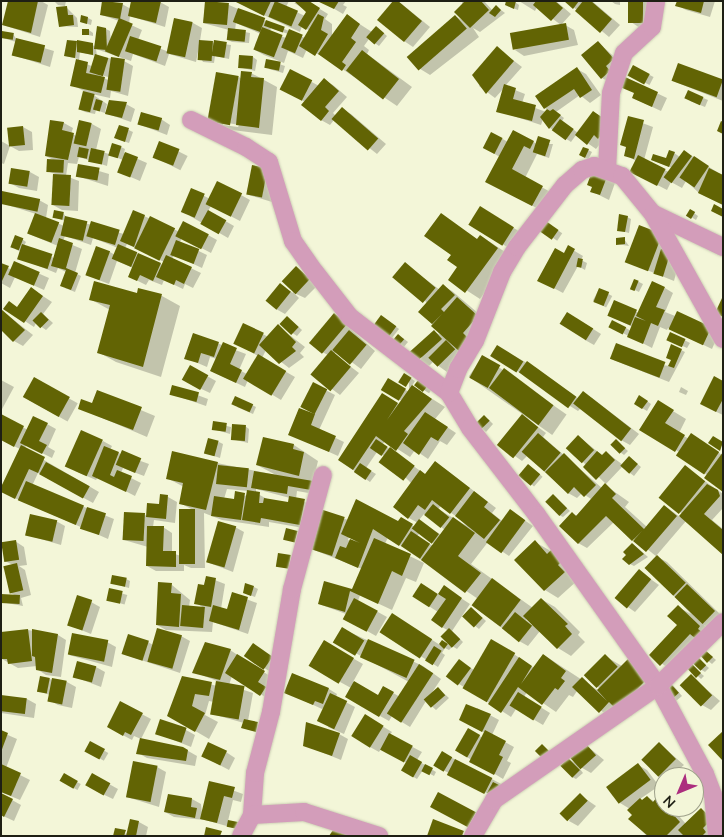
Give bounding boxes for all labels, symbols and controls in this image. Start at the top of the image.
north arrow [654,767,704,817]
text: N [659,792,679,812]

